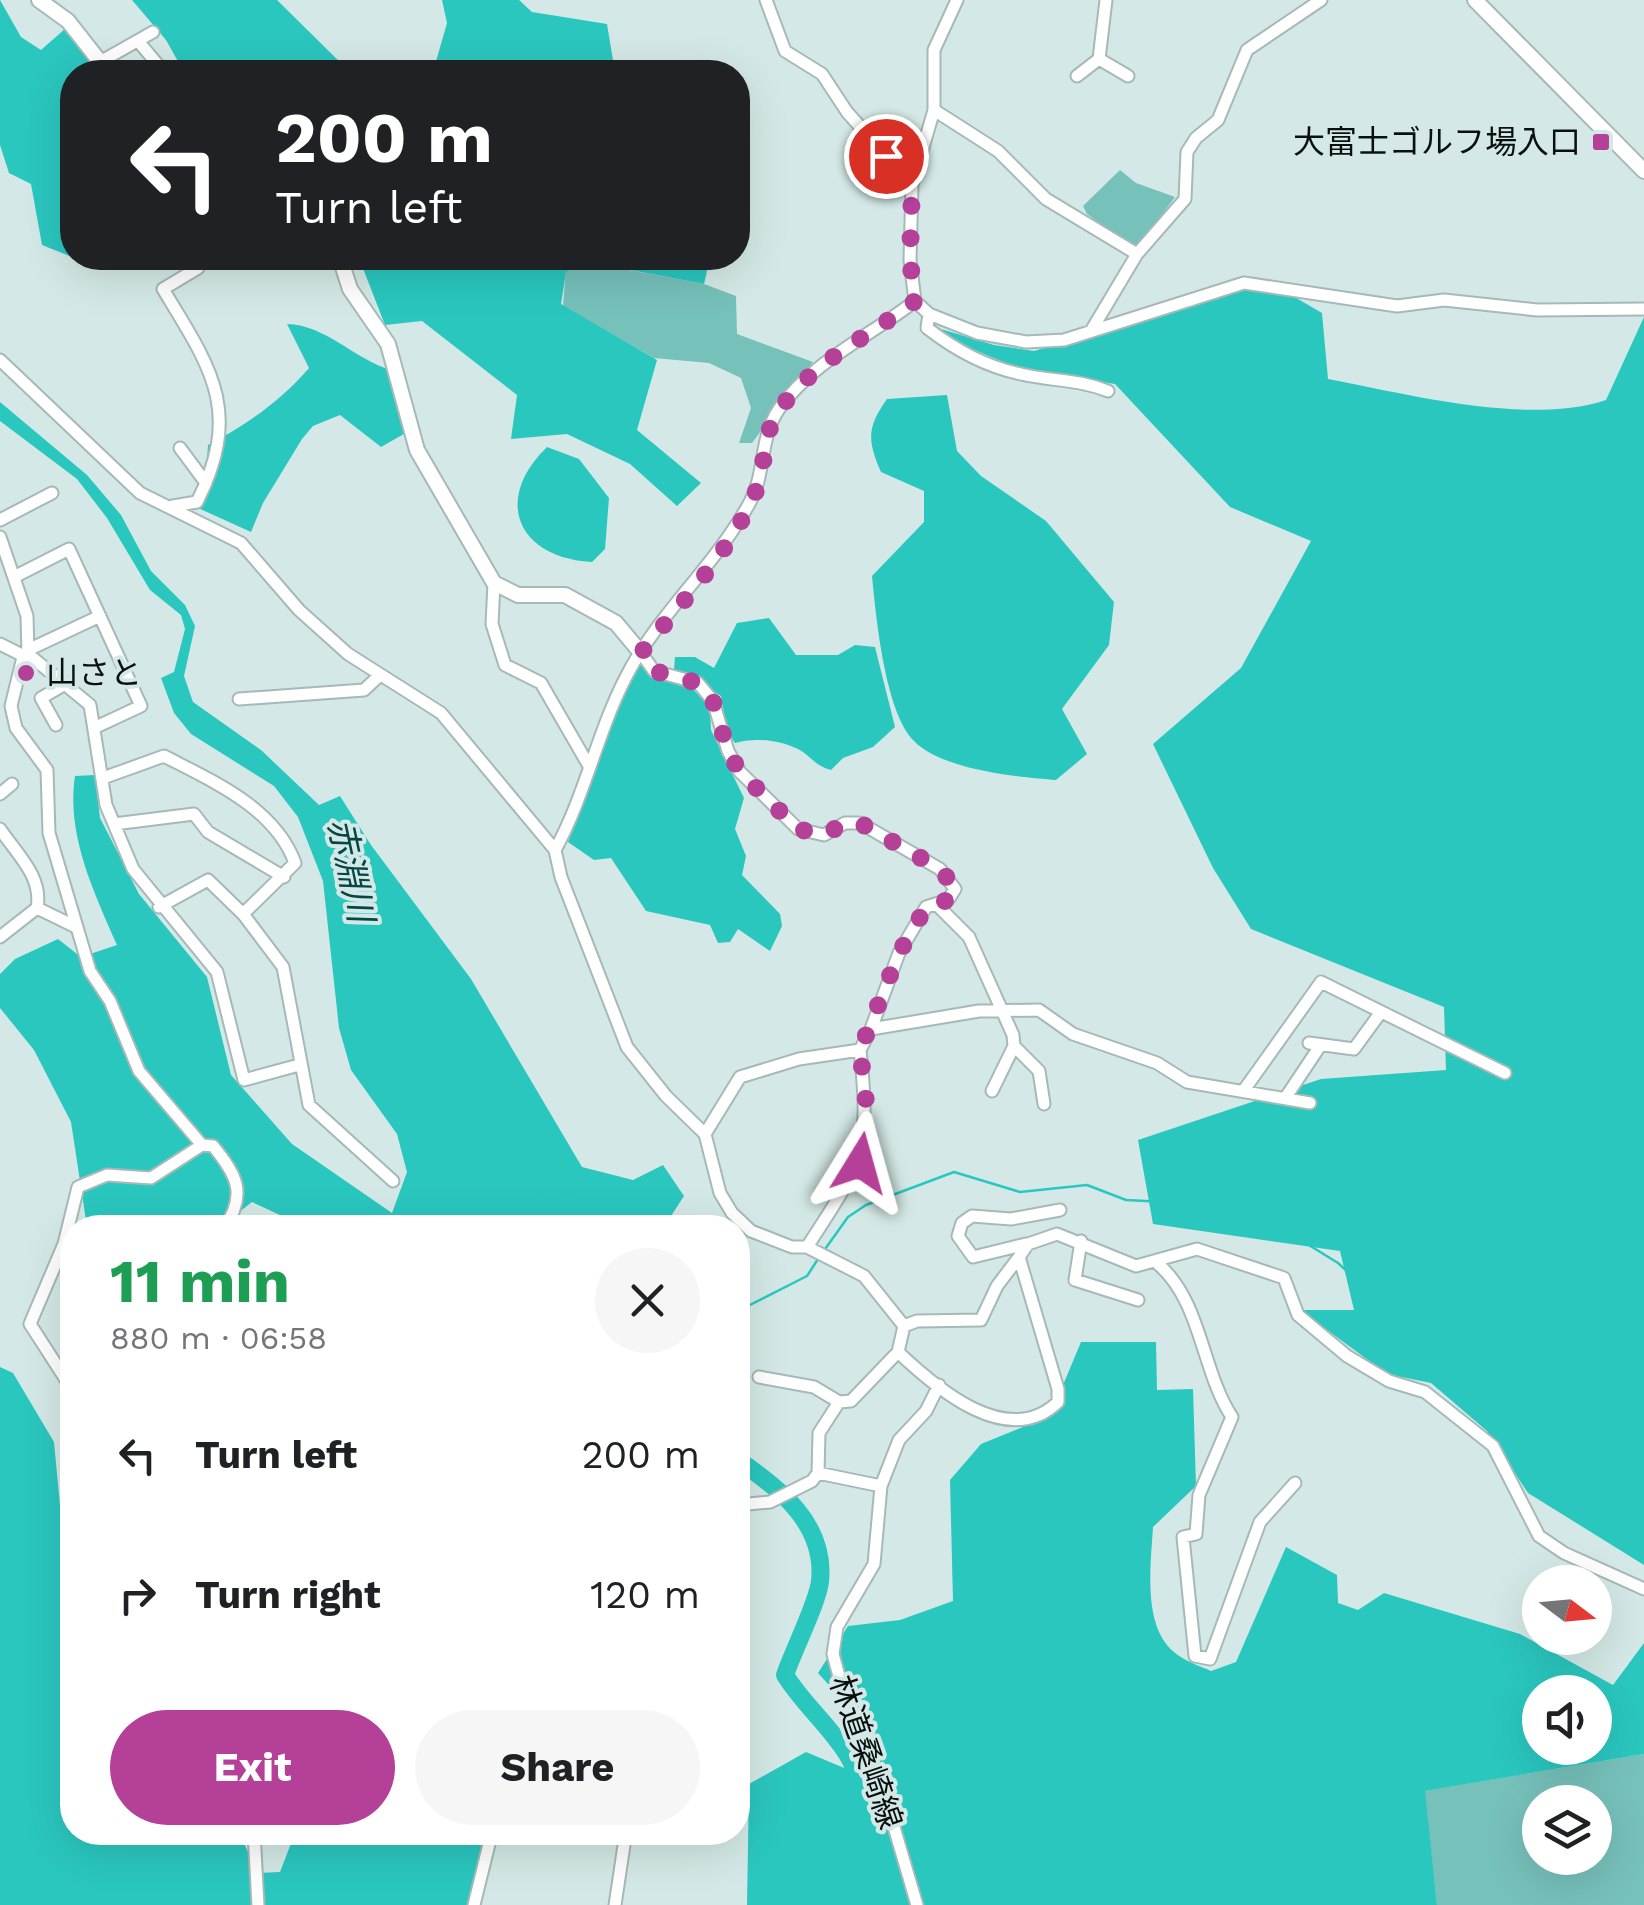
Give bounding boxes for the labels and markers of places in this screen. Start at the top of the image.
pin [844,114,929,199]
place label: 大富士ゴルフ場入口 [1293,123,1581,161]
marker: 大富士ゴルフ場入口 [1590,131,1612,153]
place label: 山さと [46,654,142,692]
marker: 山さと [15,662,37,684]

